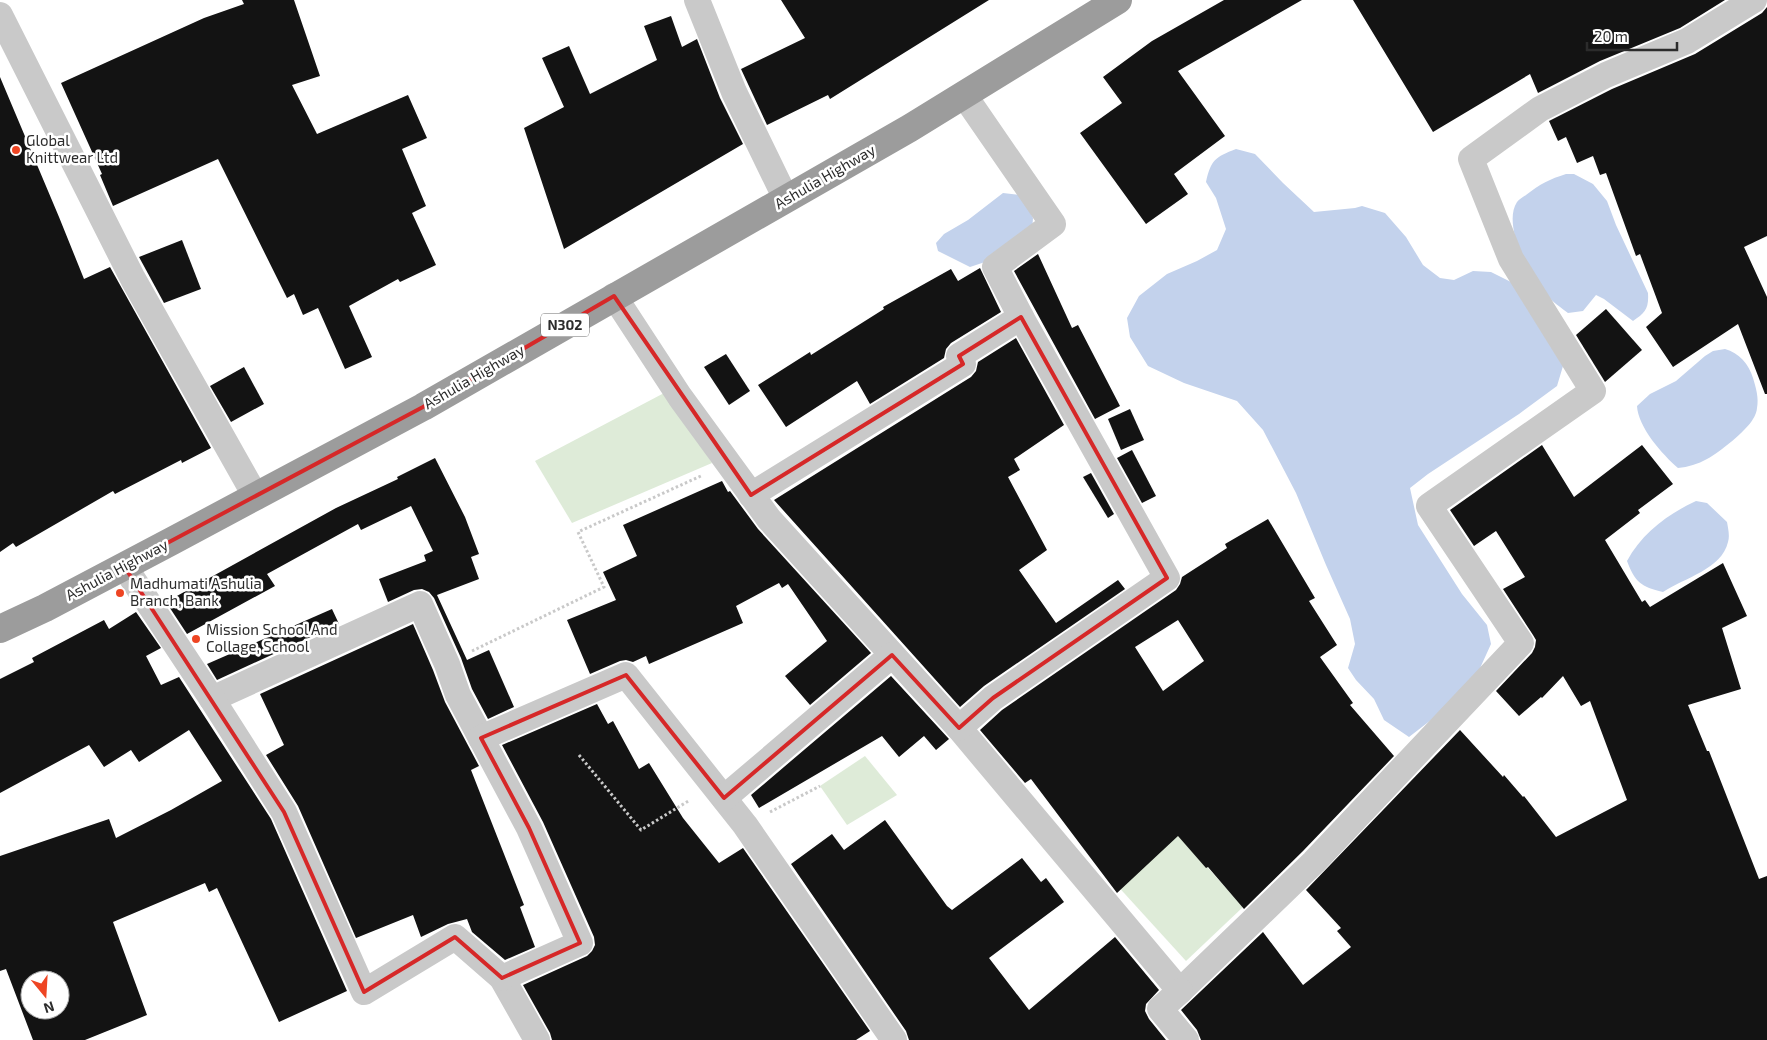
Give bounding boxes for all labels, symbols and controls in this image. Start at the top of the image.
scale bar [1587,20,1677,52]
text: 20 m [1594,27,1628,45]
place label: Global Knittwear Ltd [26,131,118,166]
street label: Ashulia Highway [771,140,878,212]
marker: Global Knittwear Ltd [10,144,22,156]
road number: N302 [541,314,589,336]
street label: Ashulia Highway [420,340,527,412]
street label: Ashulia Highway [62,535,171,604]
place label: Madhumati Ashulia Branch, Bank [130,574,262,609]
marker: Madhumati Ashulia Branch, Bank [114,587,126,599]
place label: Mission School And Collage, School [206,620,338,655]
marker: Mission School And Collage, School [190,633,202,645]
north arrow [20,970,70,1020]
text: N [42,998,57,1017]

